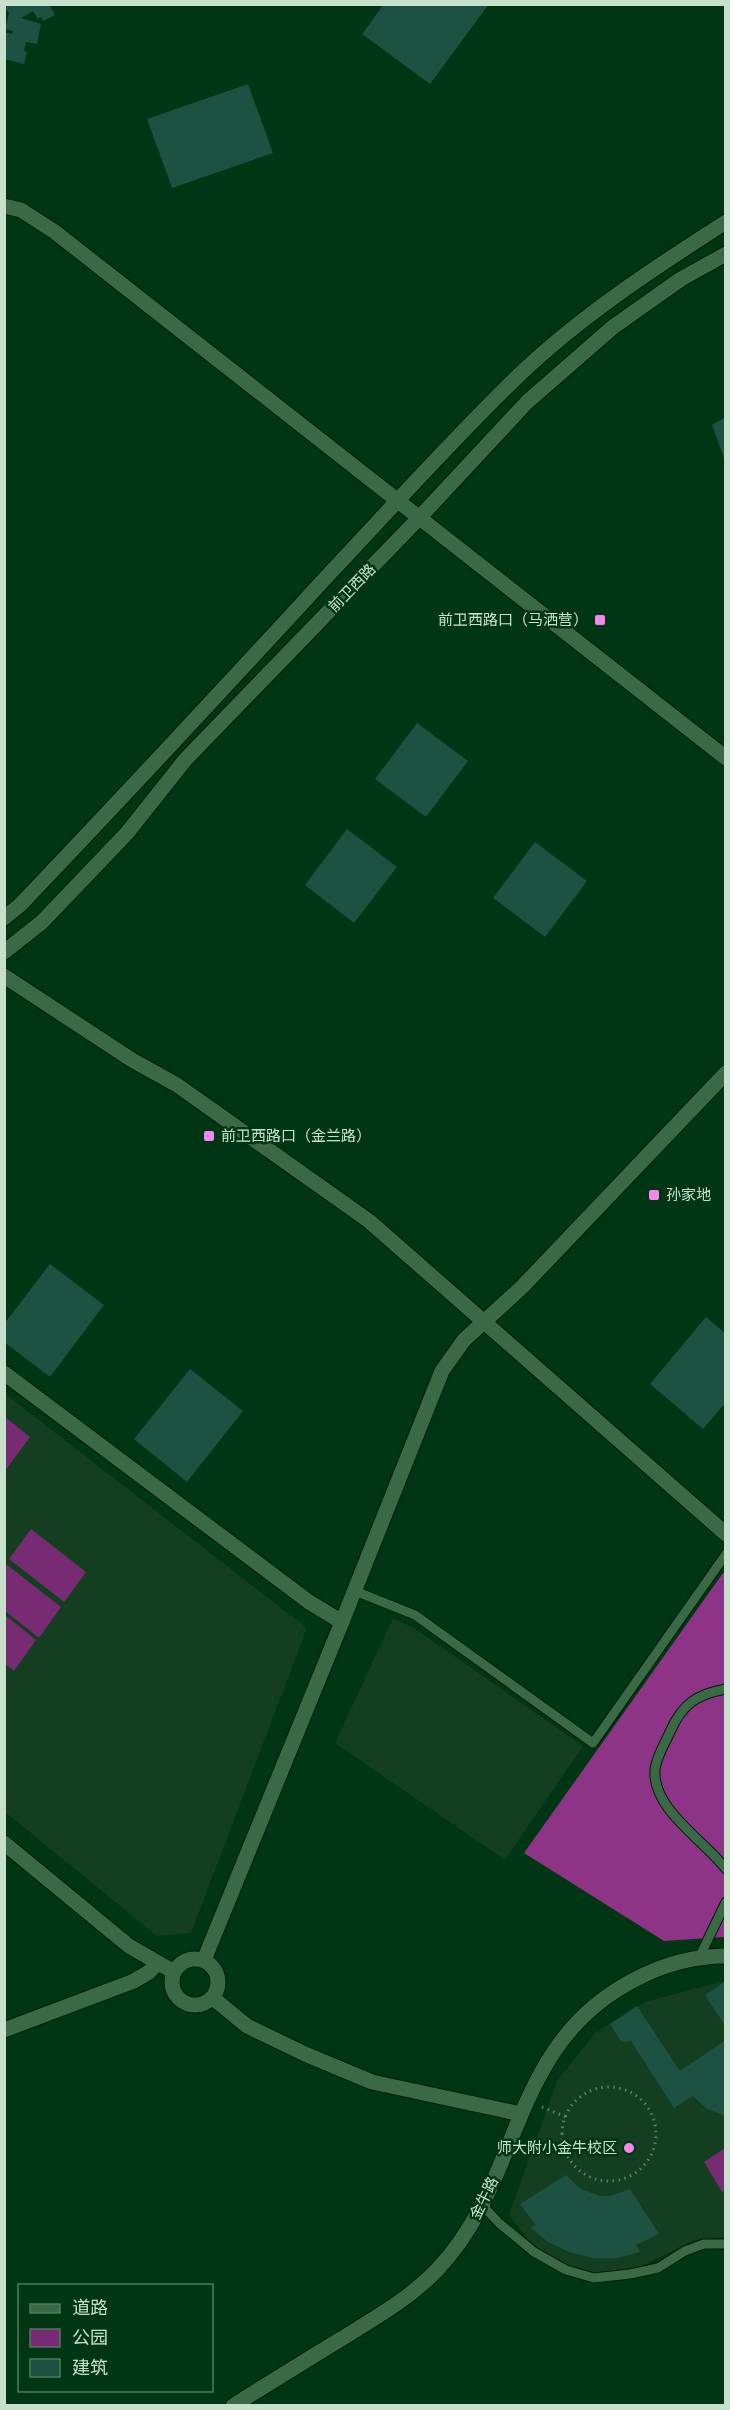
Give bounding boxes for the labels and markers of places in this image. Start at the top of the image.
place label: 前卫西路口（马洒营） [438,610,588,629]
marker: 前卫西路口（马洒营） [593,613,607,627]
place label: 前卫西路口（金兰路） [221,1126,371,1145]
marker: 前卫西路口（金兰路） [202,1129,216,1143]
place label: 孙家地 [666,1185,711,1204]
marker: 孙家地 [647,1188,661,1202]
place label: 师大附小金牛校区 [497,2138,617,2157]
marker: 师大附小金牛校区 [622,2141,636,2155]

